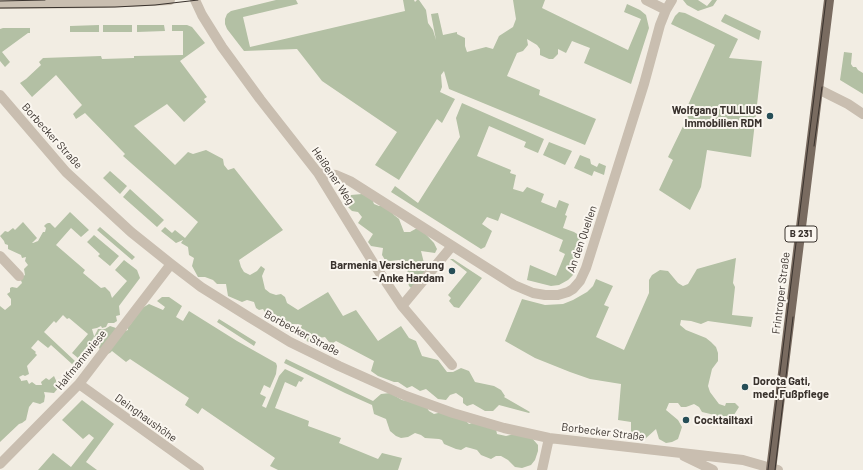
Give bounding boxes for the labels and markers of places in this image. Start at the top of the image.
place label: Wolfgang TULLIUS Immobilien RDM [672,103,762,129]
marker: Wolfgang TULLIUS Immobilien RDM [765,111,775,121]
place label: Barmenia Versicherung - Anke Hardam [330,258,444,284]
marker: Barmenia Versicherung - Anke Hardam [447,266,457,276]
place label: Dorota Gati, med. Fußpflege [753,374,829,400]
marker: Dorota Gati, med. Fußpflege [740,382,750,392]
place label: Cocktailtaxi [694,413,753,427]
marker: Cocktailtaxi [681,415,691,425]

